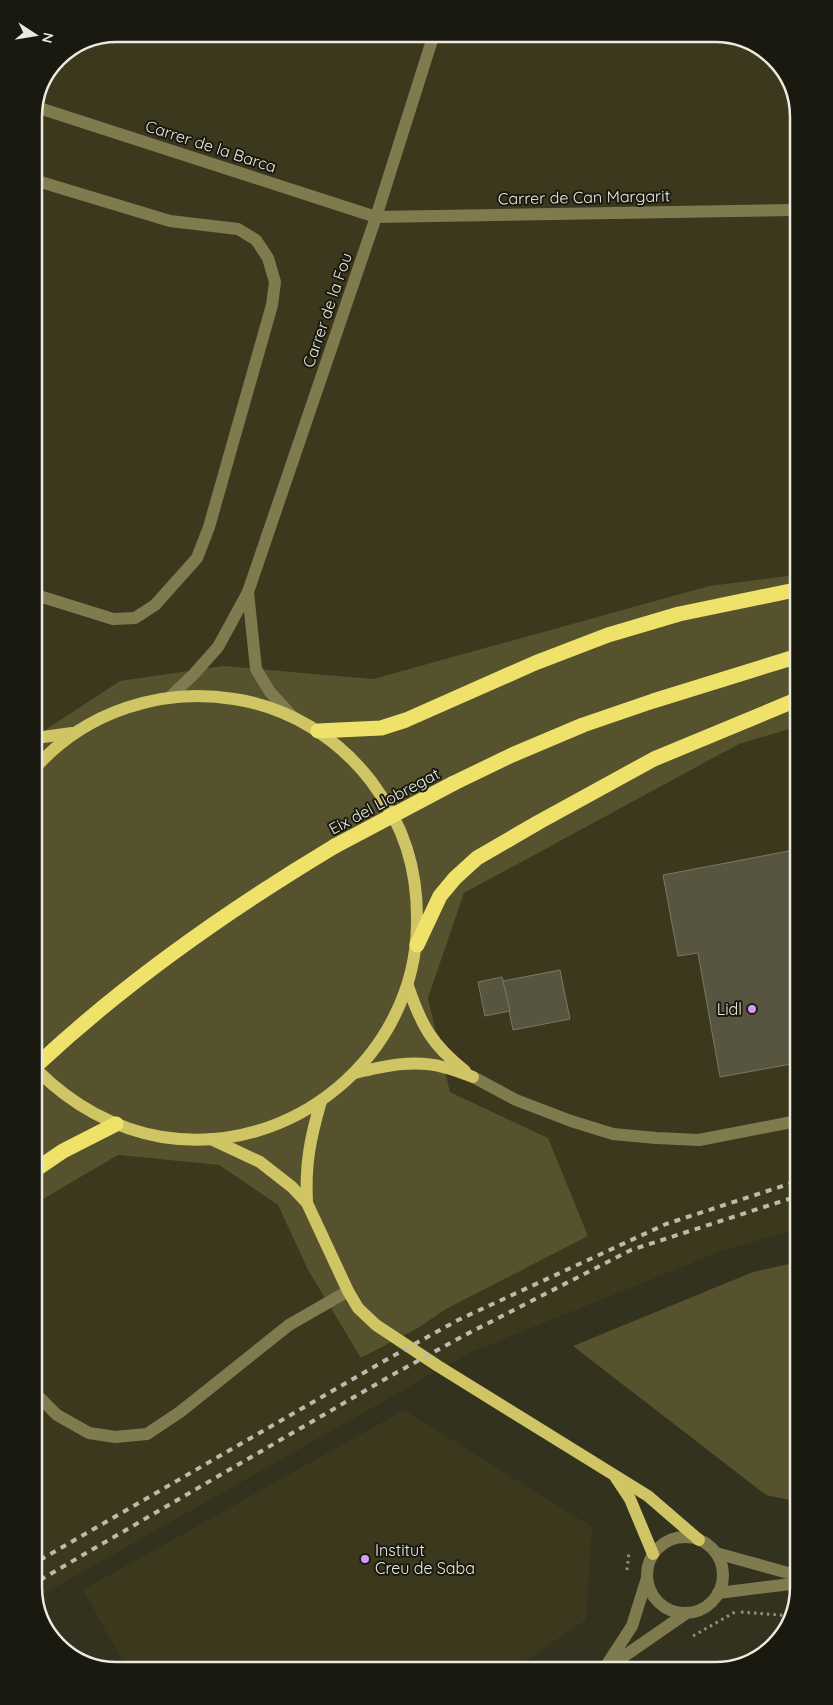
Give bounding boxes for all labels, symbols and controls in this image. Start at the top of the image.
north arrow [10,10,60,60]
text: N [38,31,58,45]
street label: Carrer de la Barca [143,115,279,177]
street label: Carrer de Can Margarit [498,186,670,208]
street label: Carrer de la Fou [298,250,356,370]
street label: Eix del Llobregat [325,763,443,839]
place label: Lidl [717,999,742,1019]
marker: Lidl [746,1003,758,1015]
place label: Institut Creu de Saba [375,1540,475,1578]
marker: Institut Creu de Saba [359,1553,371,1565]

